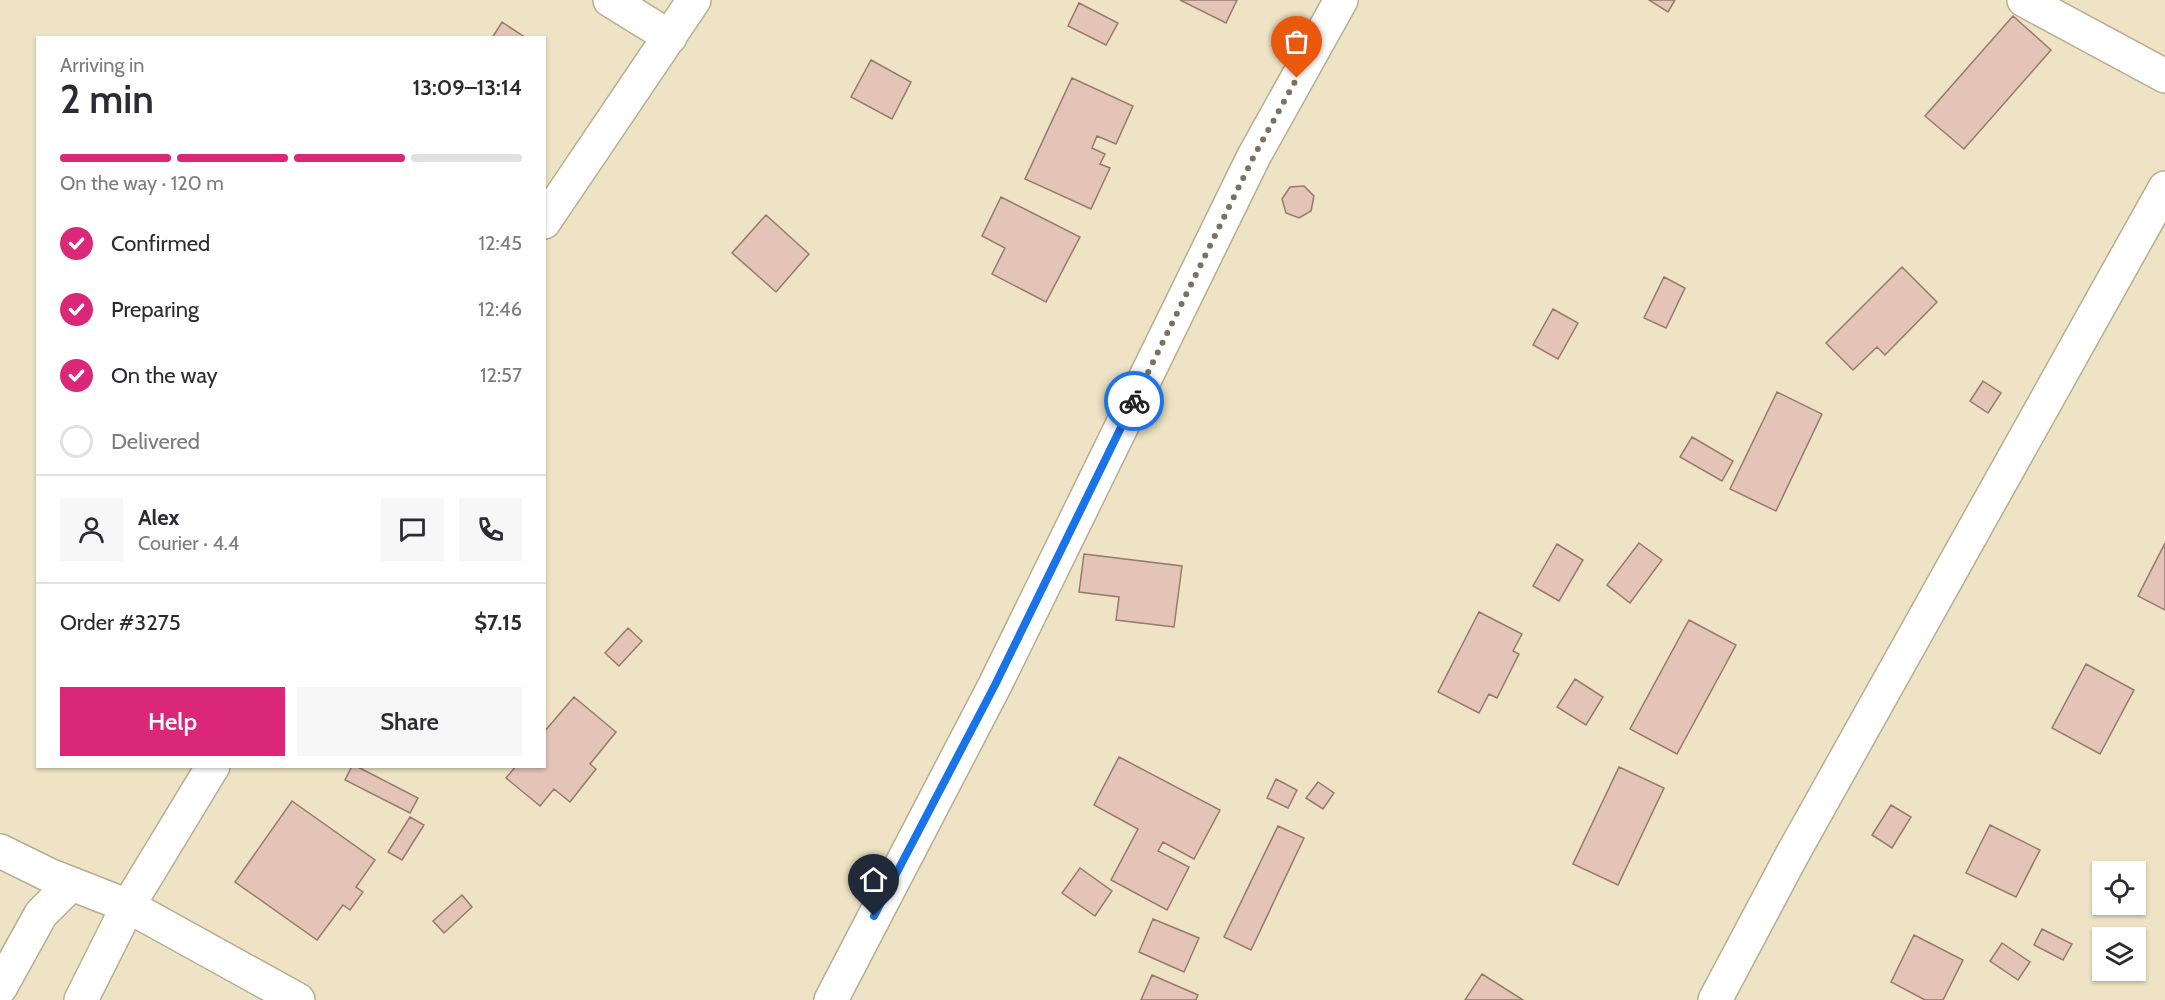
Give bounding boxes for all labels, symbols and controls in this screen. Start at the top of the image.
pin [1271,16,1322,78]
icon: bag [1280,25,1313,58]
text: Arriving in [60,53,144,77]
text: 13:09–13:14 [412,74,522,101]
text: 2 min [60,75,154,123]
text: On the way · 120 m [60,171,224,195]
icon: check [60,227,93,260]
text: Confirmed [111,230,210,257]
text: 12:45 [478,231,522,255]
icon: check [60,293,93,326]
text: Preparing [111,296,199,323]
text: 12:46 [478,297,522,321]
icon: check [60,359,93,392]
text: On the way [111,362,218,389]
text: 12:57 [480,363,522,387]
courier [1104,371,1164,431]
icon: bike [1118,385,1151,418]
text: Delivered [111,428,200,455]
button: person [60,498,123,561]
button: chat [381,498,444,561]
button: phone [459,498,522,561]
text: Alex [138,504,179,531]
text: Courier · 4.4 [138,531,239,555]
text: Order #3275 [60,609,181,636]
text: $7.15 [474,609,522,636]
button: Help [60,687,285,756]
button: Share [297,687,522,756]
pin [848,854,899,916]
map controls [2092,861,2146,981]
button: locate [2092,861,2146,915]
icon: home [857,863,890,896]
button: layers [2092,927,2146,981]

